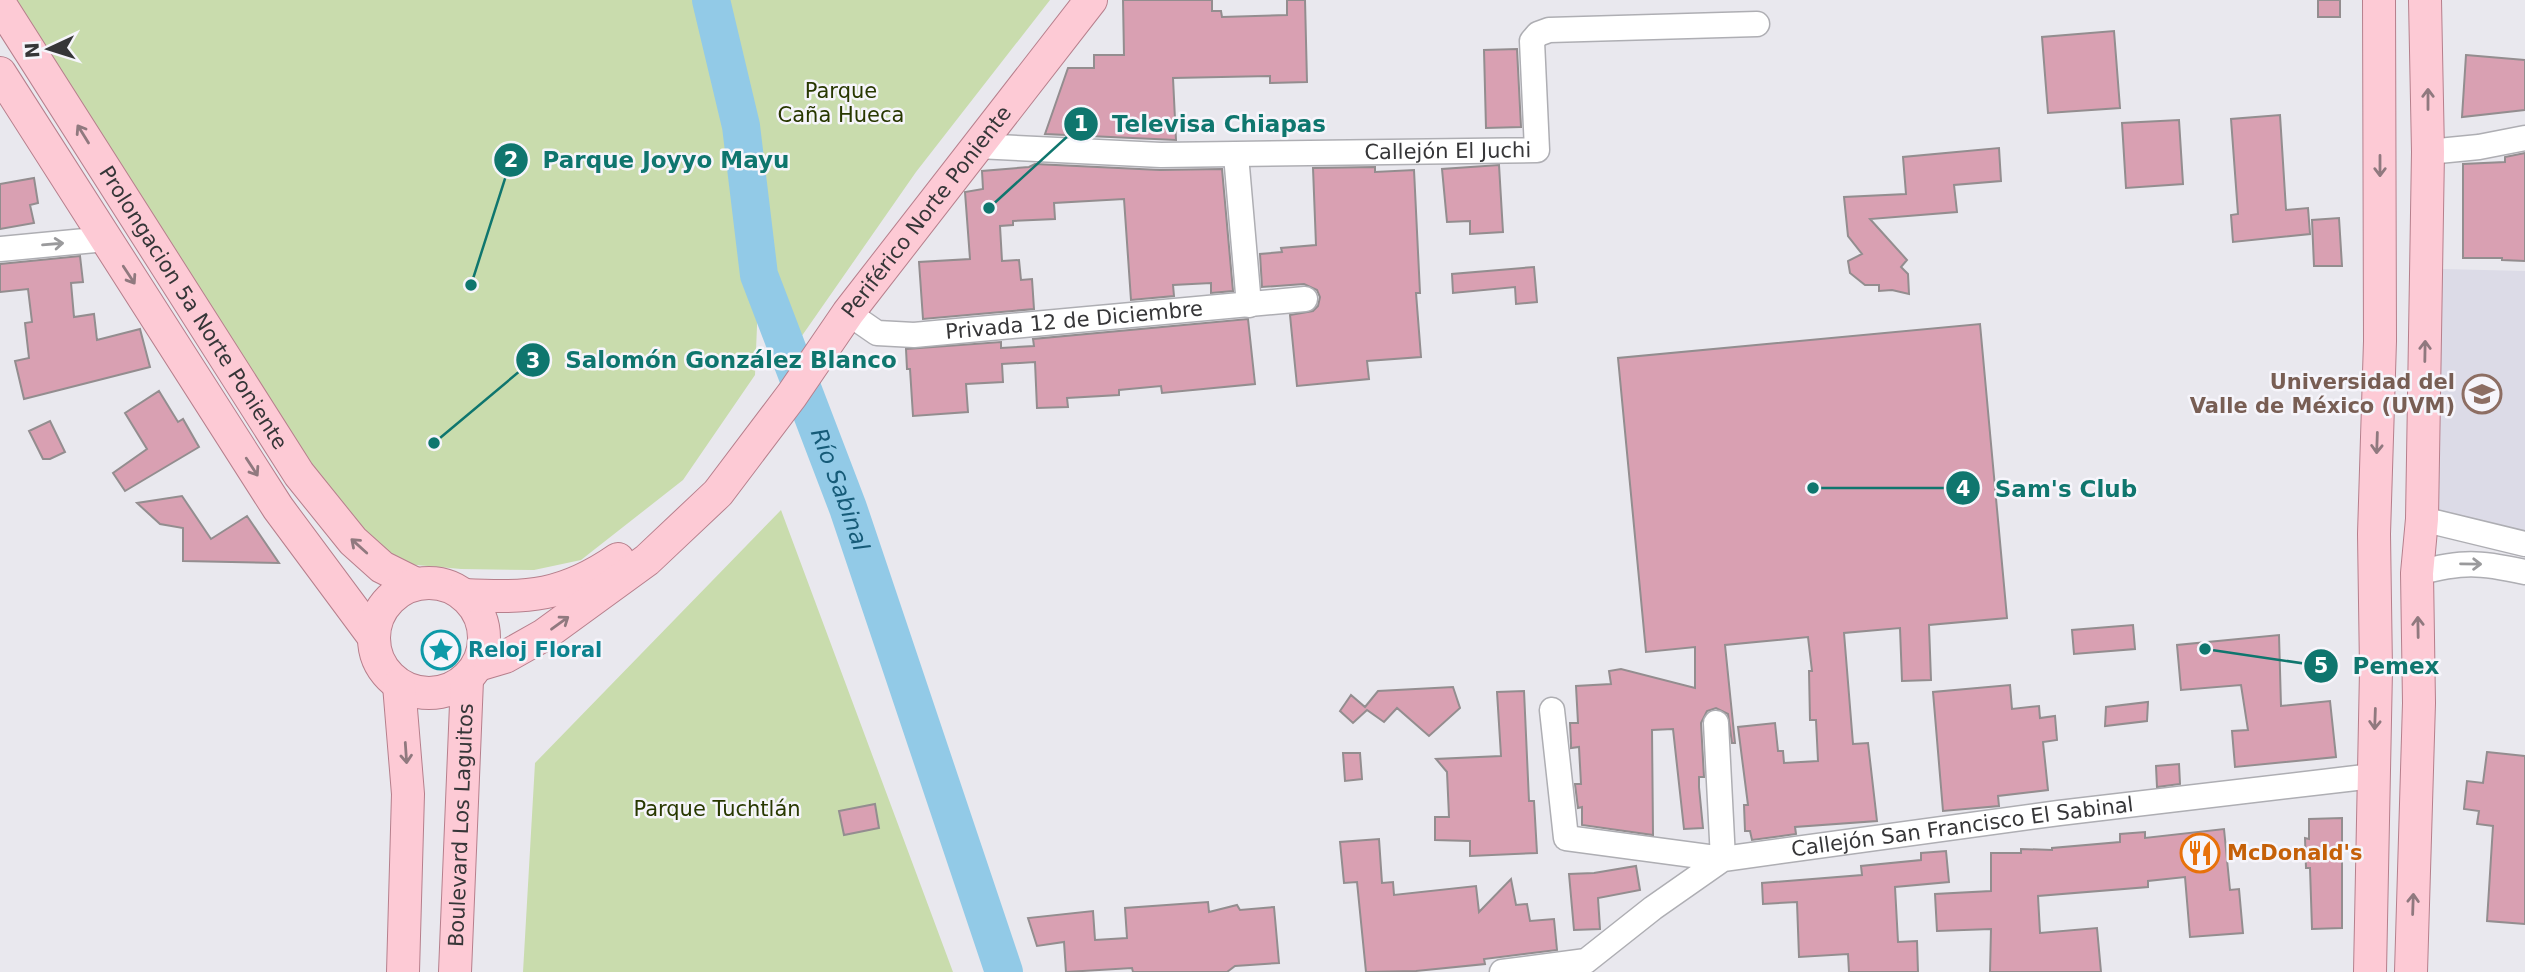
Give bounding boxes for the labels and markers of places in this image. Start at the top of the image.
callout: Televisa Chiapas [1063,102,1340,146]
callout: Parque Joyyo Mayu [493,138,803,182]
callout: Salomón González Blanco [516,338,910,382]
place label: Universidad del Valle de México (UVM) [2190,370,2455,418]
school or university icon: Universidad del Valle de México (UVM) [2461,373,2503,415]
callout: Sam's Club [1946,466,2151,510]
place icon: Reloj Floral [420,629,462,671]
place label: Reloj Floral [468,638,602,662]
callout: Pemex [2304,644,2454,688]
restaurant icon: McDonald's [2179,832,2221,874]
place label: McDonald's [2227,841,2363,865]

